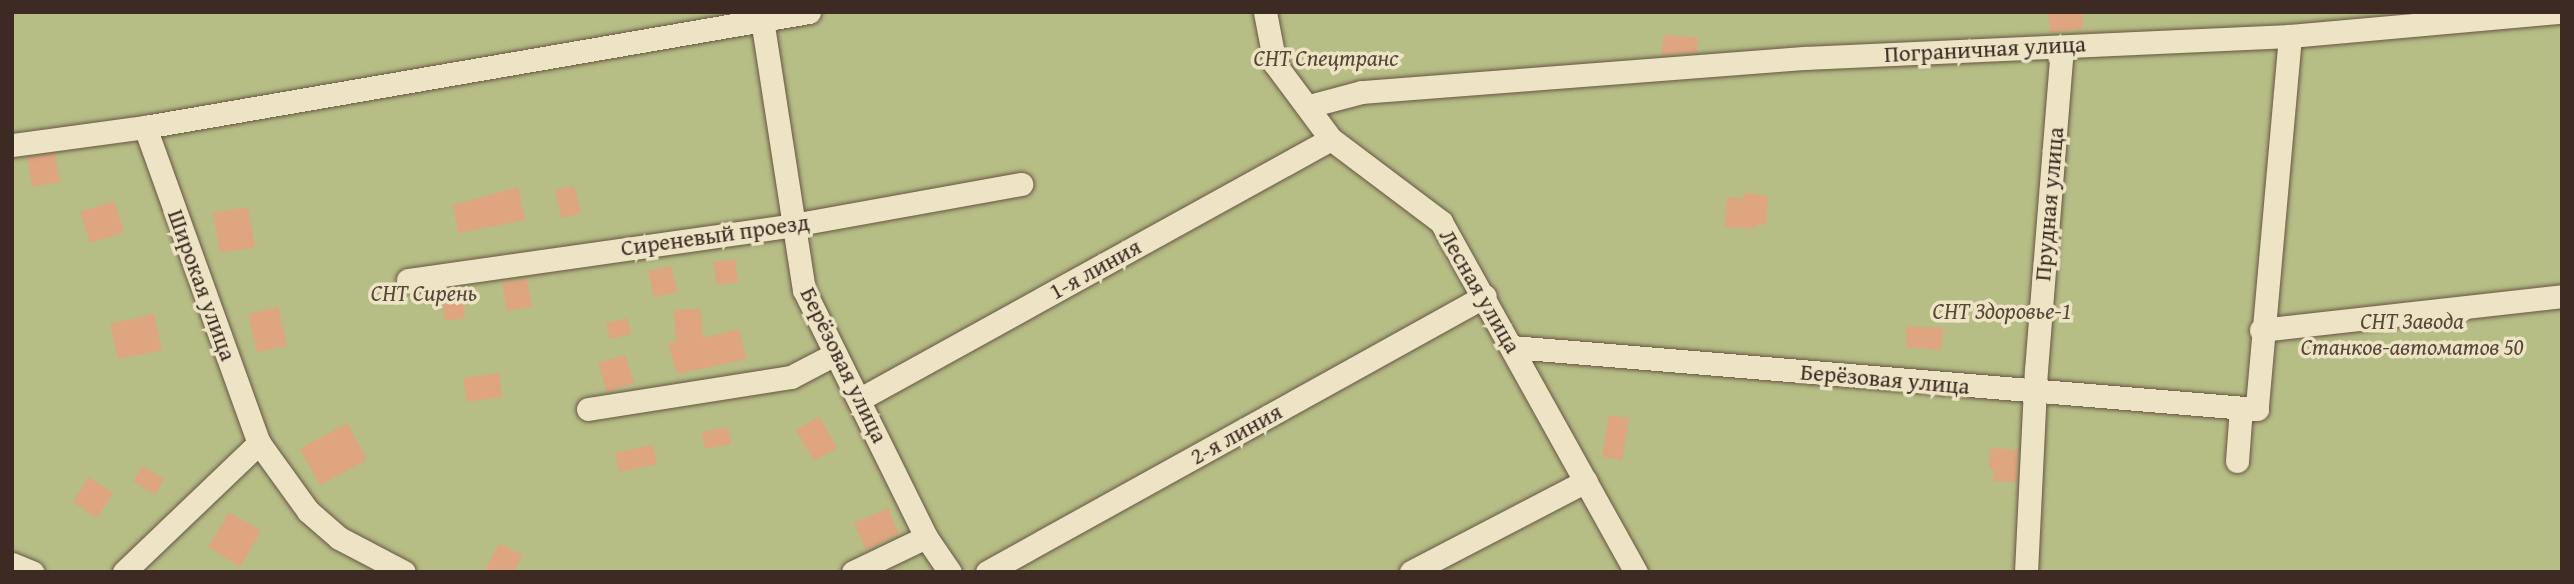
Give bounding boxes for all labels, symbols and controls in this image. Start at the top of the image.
street label: Пограничная улица [1883,30,2087,68]
park label: СНТ Спецтранс [1253,44,1399,72]
street label: Прудная улица [2029,126,2069,282]
street label: Широкая улица [162,206,242,364]
street label: Сиреневый проезд [619,208,811,262]
street label: Лесная улица [1433,224,1527,358]
street label: 1-я линия [1044,233,1146,305]
park label: СНТ Сирень [371,279,477,307]
street label: Берёзовая улица [794,283,894,447]
park label: СНТ Здоровье-1 [1933,297,2071,325]
park label: СНТ Завода Станков-автоматов 50 [2301,307,2523,361]
street label: Берёзовая улица [1799,358,1971,400]
street label: 2-я линия [1185,398,1287,470]

